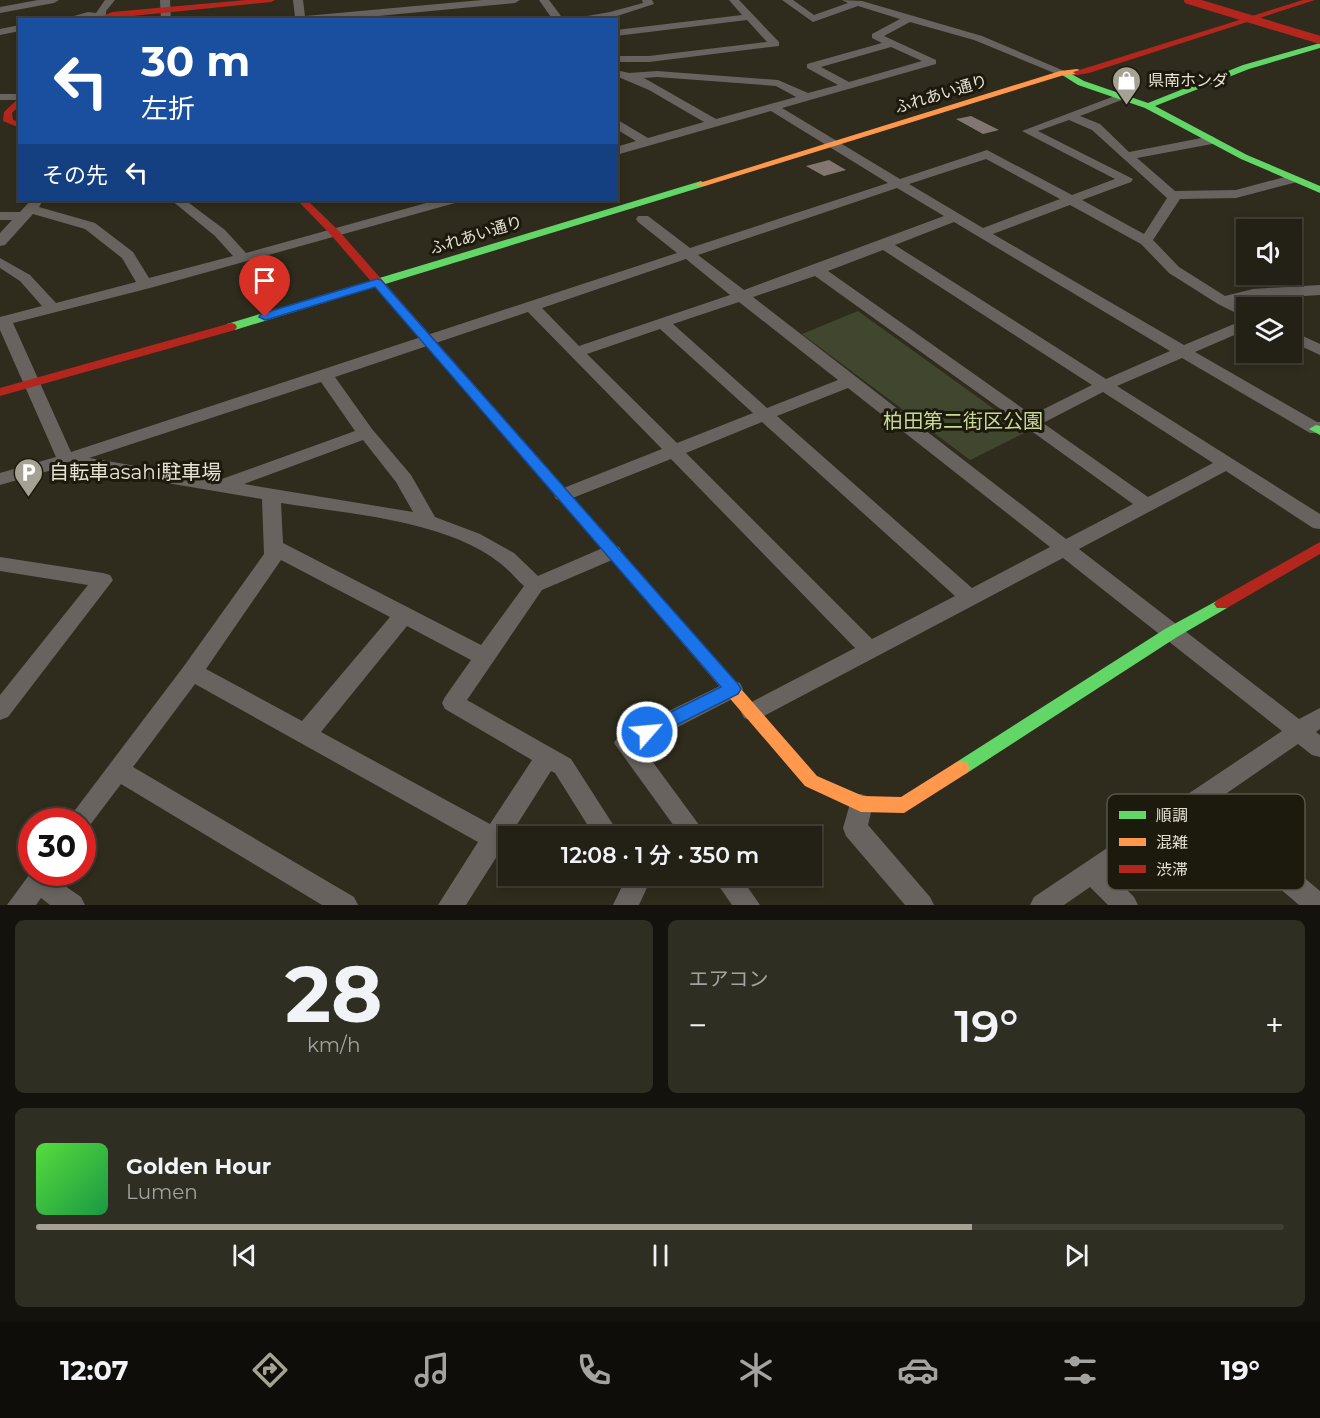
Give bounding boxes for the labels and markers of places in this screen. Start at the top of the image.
shop icon: 県南ホンダ [1111,64,1143,106]
place label: 県南ホンダ [1148,71,1228,90]
pin [239,255,290,317]
parking icon: 自転車asahi駐車場 [12,456,44,498]
place label: 自転車asahi駐車場 [49,460,221,484]

